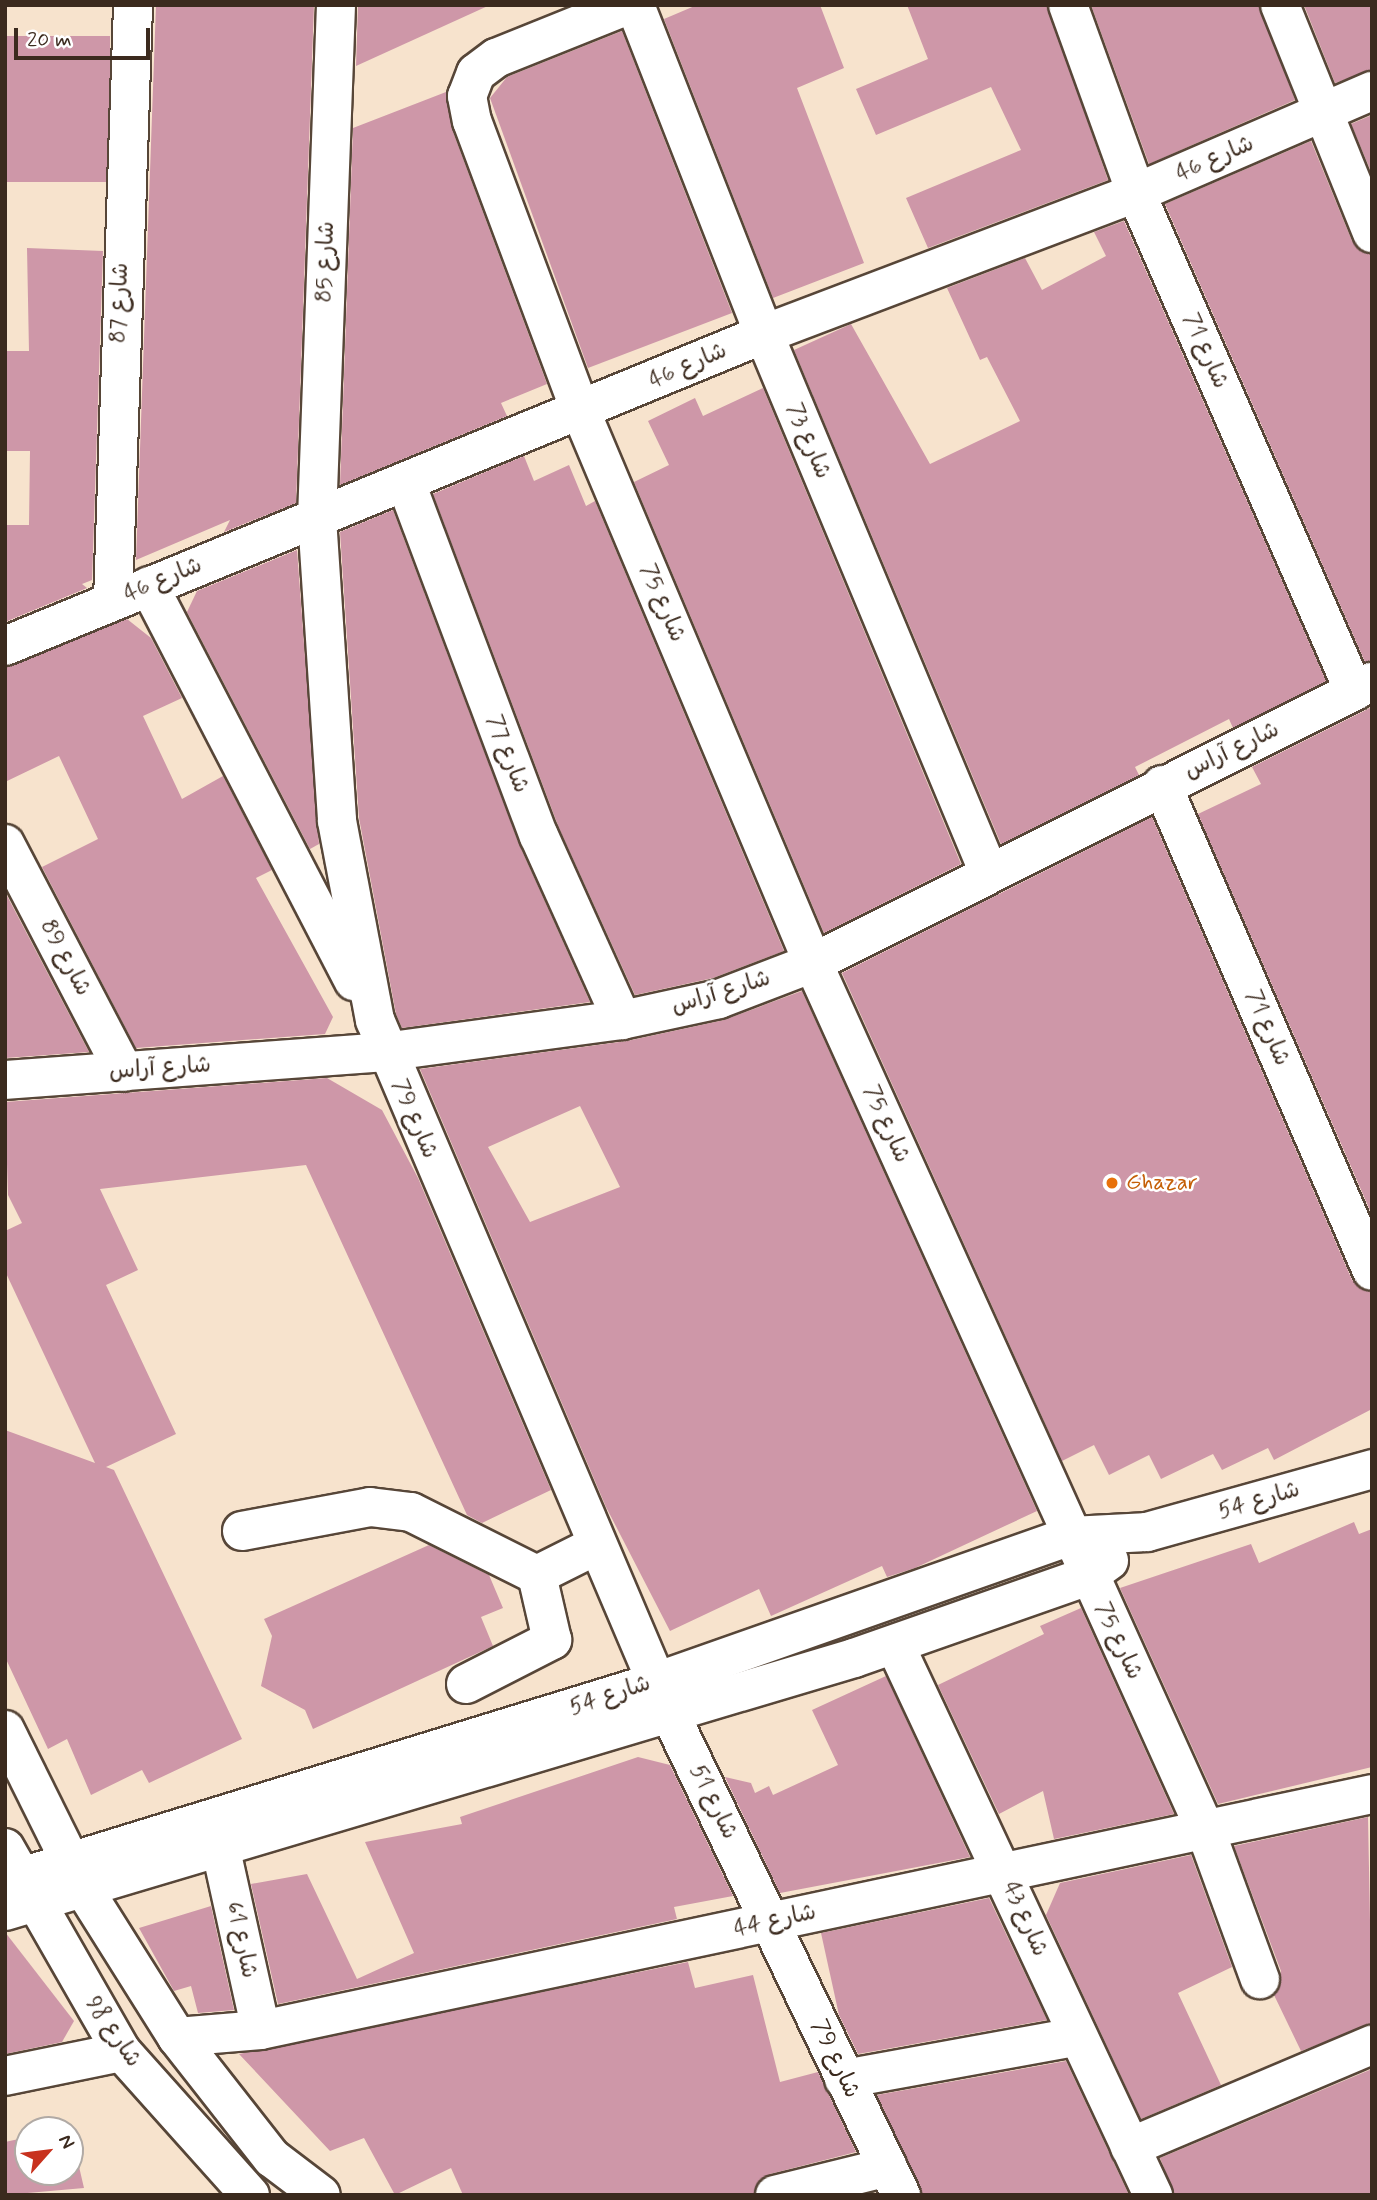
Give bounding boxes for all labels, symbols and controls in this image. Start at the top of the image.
scale bar [18,14,154,58]
text: 20 m [27,26,72,54]
street label: شارع 46 [1172,130,1258,188]
street label: شارع 85 [311,221,341,303]
street label: شارع 87 [105,262,135,344]
street label: شارع 71 [1176,309,1234,393]
street label: شارع 46 [645,337,731,395]
street label: شارع 73 [780,399,836,483]
street label: شارع 46 [120,552,206,608]
street label: شارع 75 [633,560,691,646]
street label: شارع 77 [480,711,534,797]
street label: شارع آراس [1180,716,1284,786]
street label: شارع 89 [33,915,97,1001]
street label: شارع آراس [668,965,774,1021]
street label: شارع 71 [1239,986,1295,1070]
street label: شارع آراس [108,1052,212,1086]
street label: شارع 79 [385,1075,443,1163]
street label: شارع 75 [857,1081,915,1167]
place label: Ghazar [1126,1169,1198,1197]
marker: Ghazar [1104,1175,1120,1191]
street label: شارع 54 [1215,1476,1303,1526]
street label: شارع 75 [1088,1598,1148,1684]
street label: شارع 54 [566,1670,654,1722]
street label: شارع 51 [683,1760,743,1844]
street label: شارع 43 [997,1877,1053,1961]
street label: شارع 61 [219,1899,263,1981]
street label: شارع 44 [731,1899,819,1943]
street label: شارع 98 [79,1991,147,2073]
street label: شارع 79 [805,2015,865,2103]
north arrow [14,2116,84,2186]
text: N [52,2130,80,2153]

